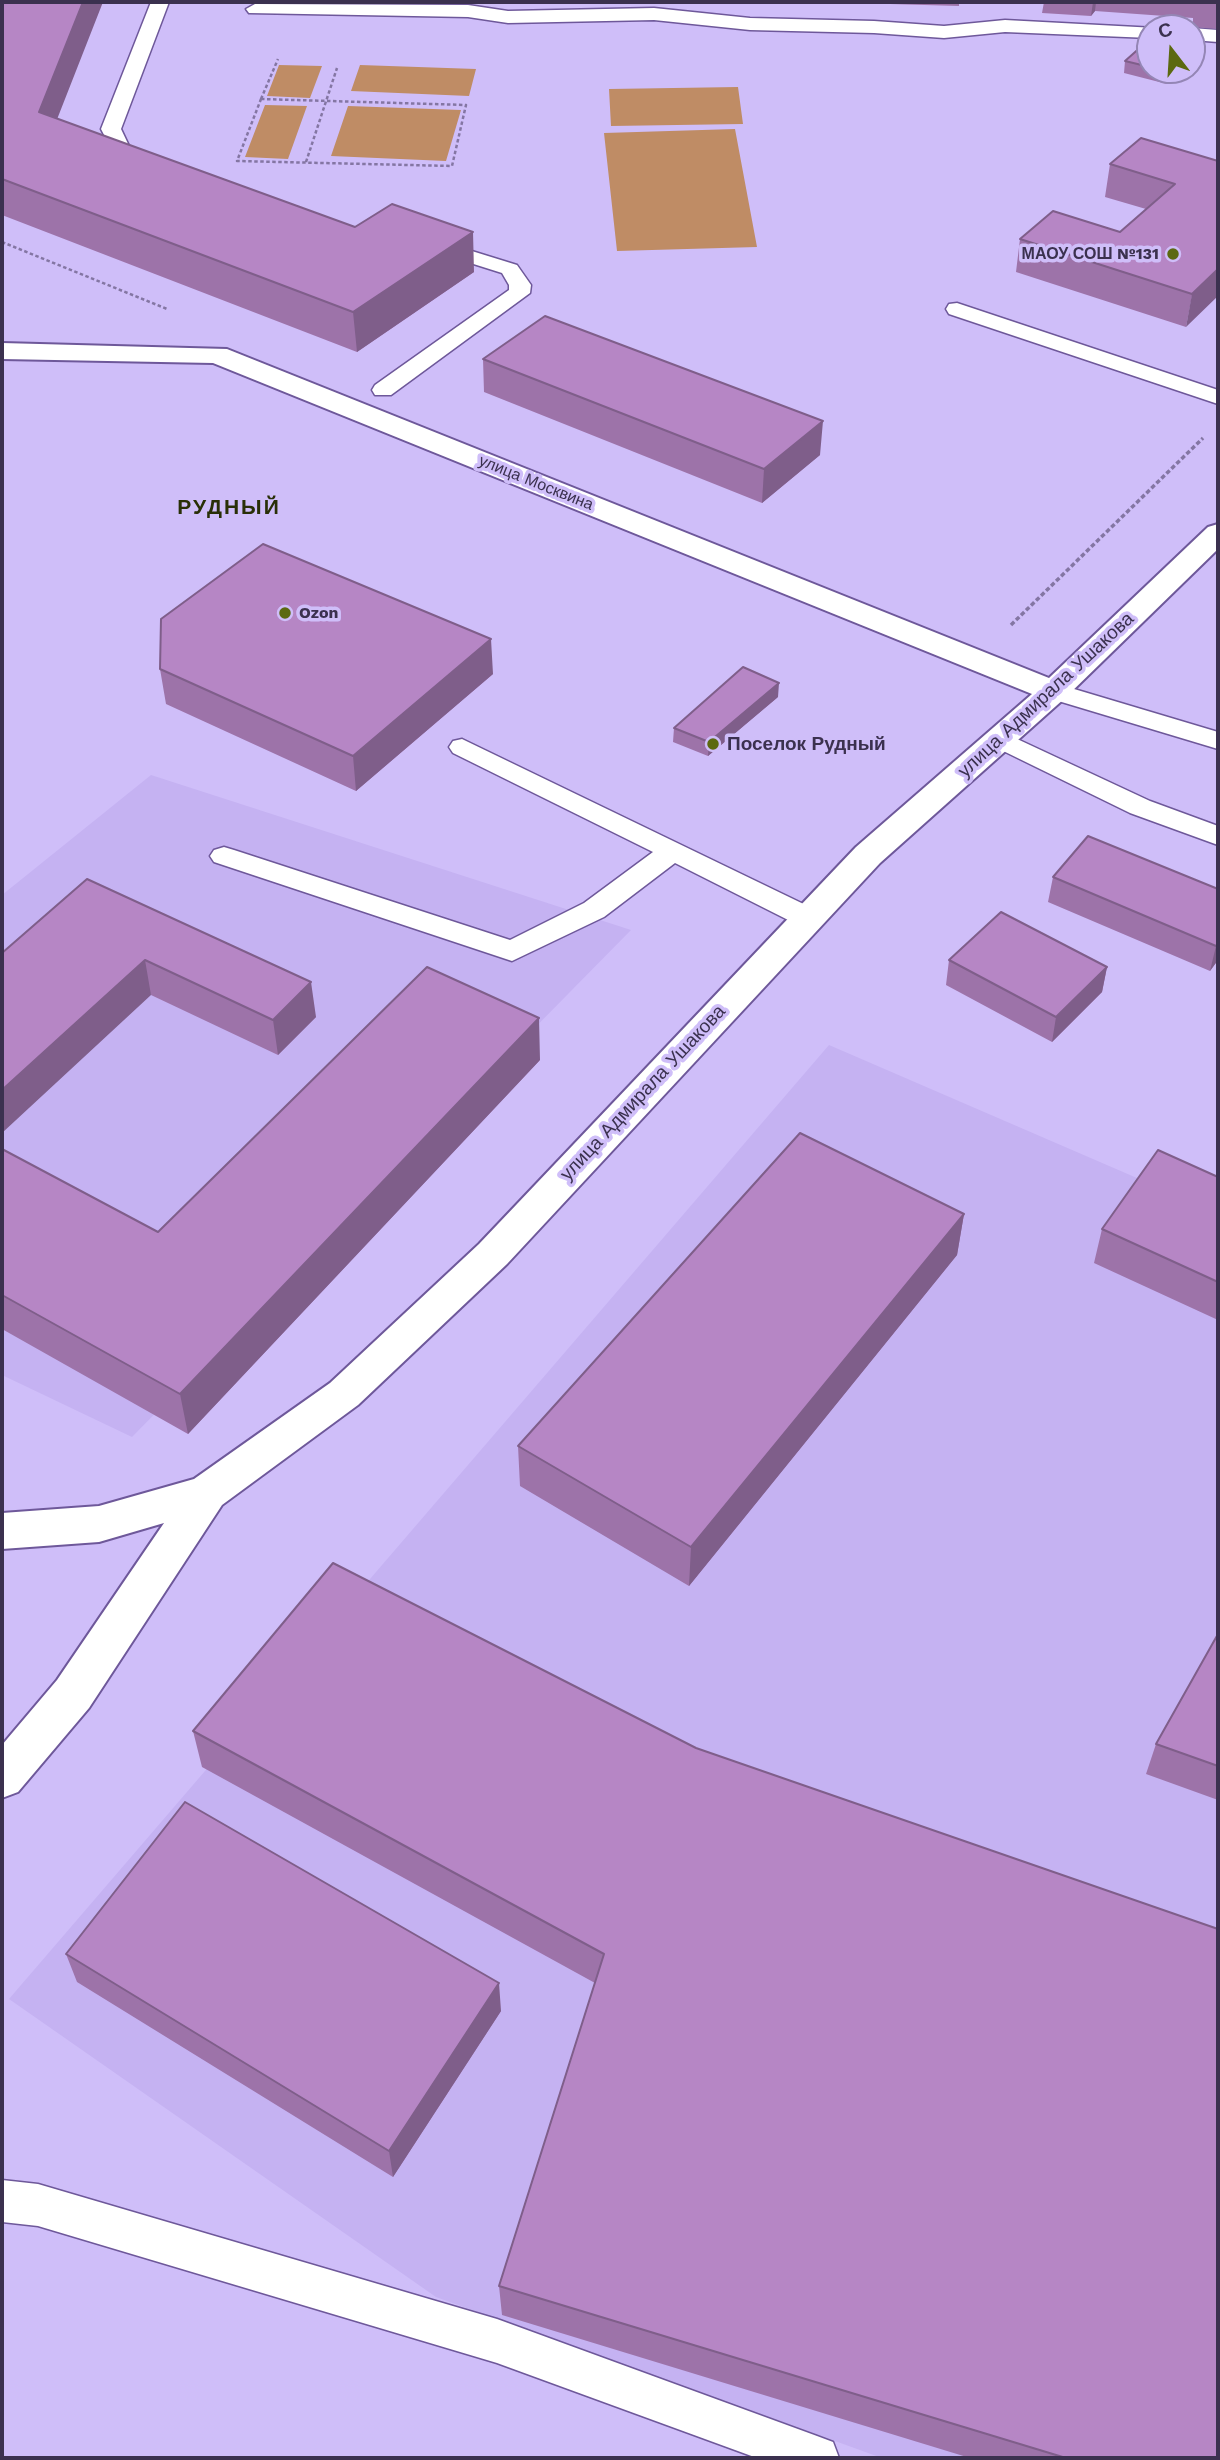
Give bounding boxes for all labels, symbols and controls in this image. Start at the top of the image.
north arrow [1136,14,1206,84]
text: С [1155,17,1175,43]
place label: МАОУ СОШ №131 [1022,244,1159,264]
marker: МАОУ СОШ №131 [1165,246,1181,262]
street label: улица Москвина [476,451,596,515]
district label: РУДНЫЙ [178,495,280,521]
place label: Ozon [299,603,338,623]
marker: Ozon [277,605,293,621]
street label: улица Адмирала Ушакова [953,608,1139,782]
place label: Поселок Рудный [727,733,886,755]
marker: Поселок Рудный [705,736,721,752]
street label: улица Адмирала Ушакова [556,1000,730,1186]

